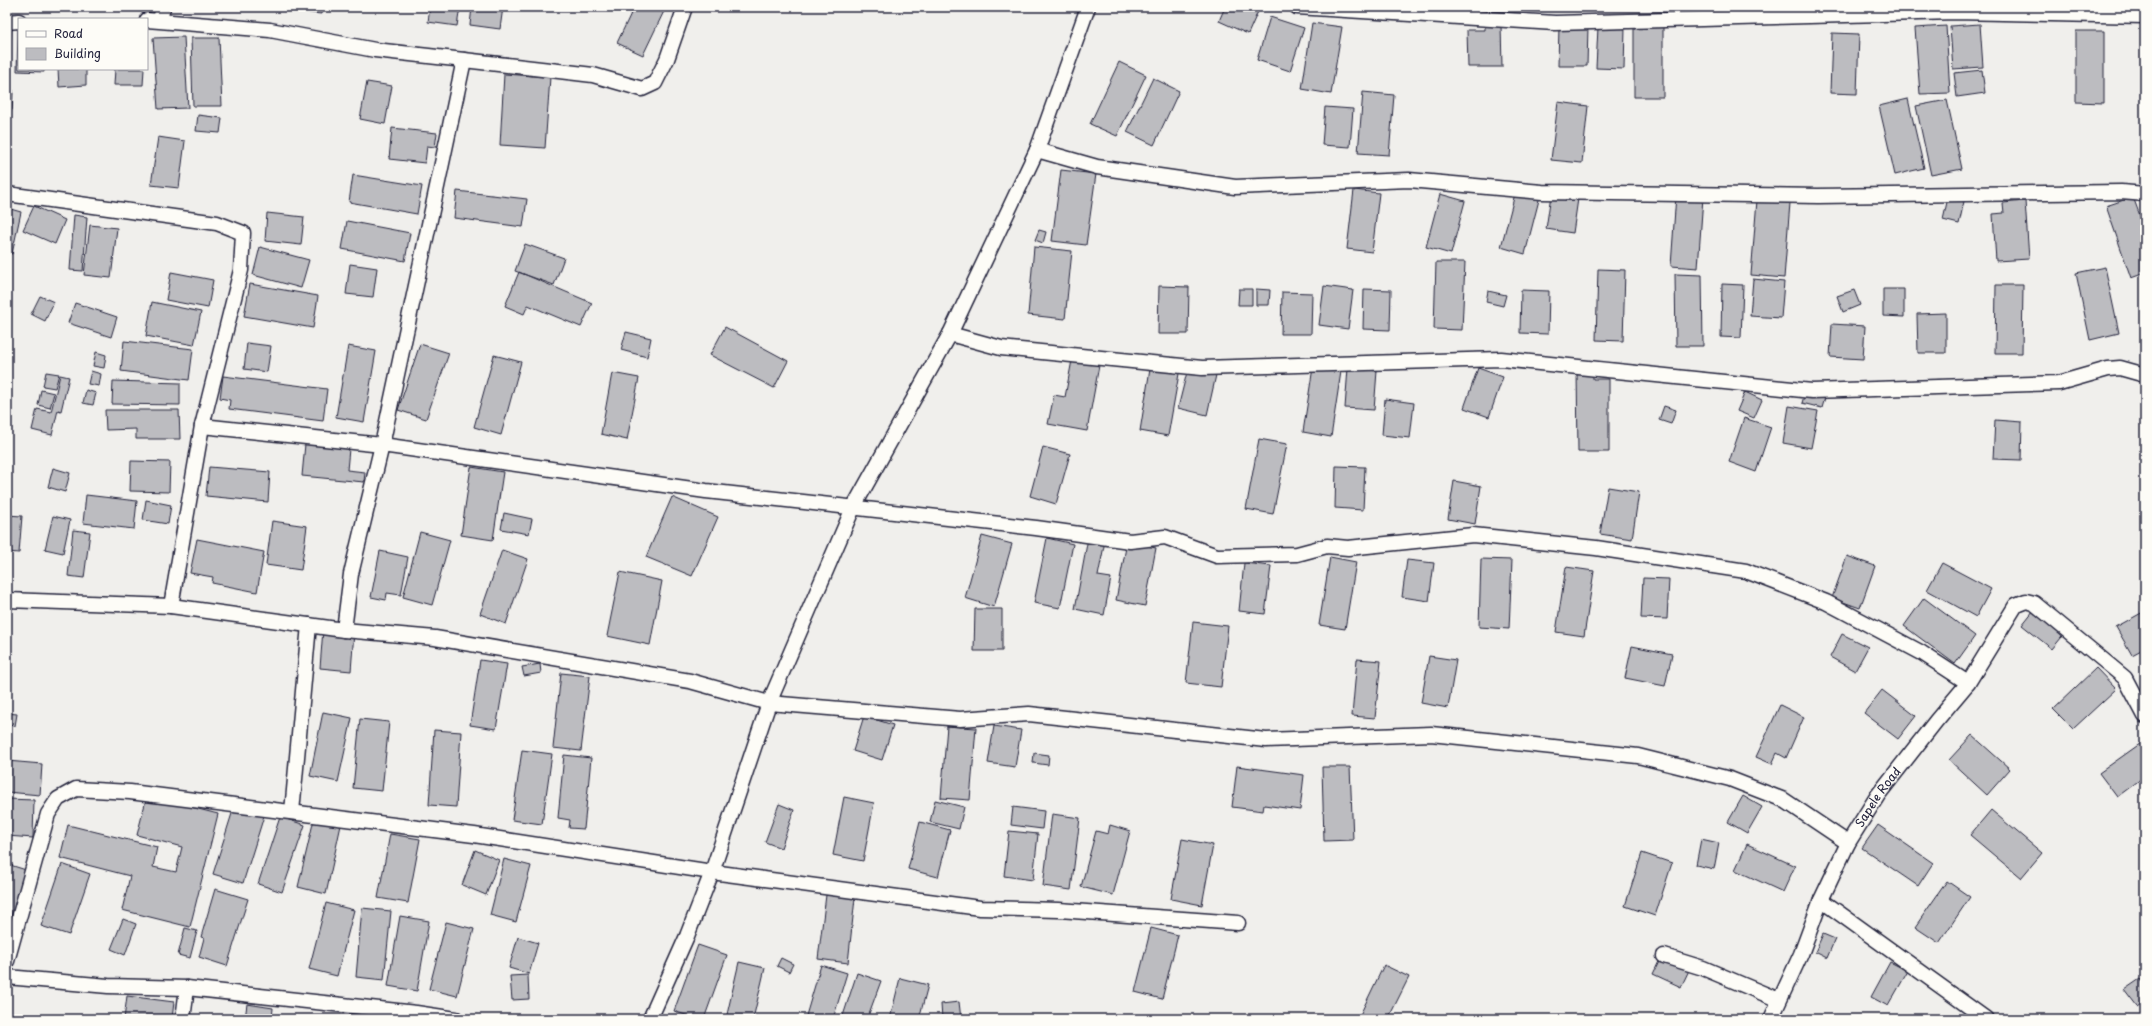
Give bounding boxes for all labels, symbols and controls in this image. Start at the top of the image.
legend [18,18,148,70]
text: Road [54,24,83,42]
text: Building [54,44,101,62]
street label: Sapele Road [1850,763,1905,830]

